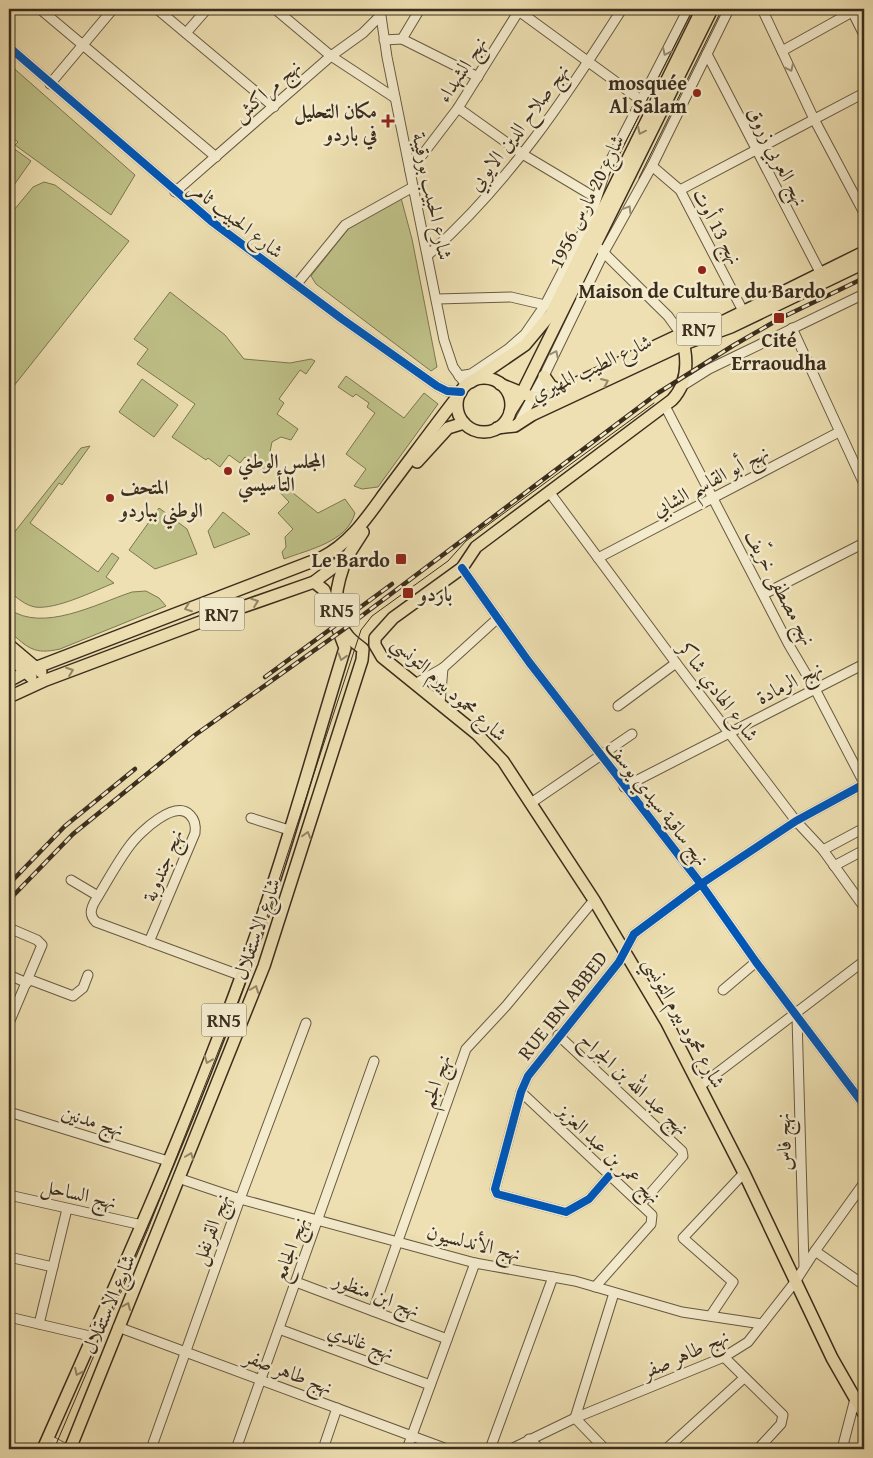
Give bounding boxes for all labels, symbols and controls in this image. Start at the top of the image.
street label: نهج الشهداء [429,30,497,110]
one-way arrow [662,47,672,56]
street label: نهج مراكش [225,52,310,131]
street label: نهج صلاح الدين الايوبي [460,57,579,199]
one-way arrow [784,63,794,72]
place label: mosquée Al Salam [608,68,687,120]
marker: mosquée Al Salam [691,87,703,99]
place label: مكان التحليل في باردو [294,96,377,150]
street label: نهج العربي زروق [737,101,815,213]
marker: مكان التحليل في باردو [381,114,395,128]
one-way arrow [637,126,648,135]
street label: شارع الحبيب بورقيبة [401,129,461,263]
street label: شارع 20 مارس 1956 [541,129,635,275]
street label: شارع الحبيب ثامر [181,173,290,268]
street label: نهج 13 أوت [682,183,750,271]
one-way arrow [622,206,632,215]
marker: Maison de Culture du Bardo [696,264,708,276]
place label: Maison de Culture du Bardo [578,276,826,305]
marker: Cité Erraoudha [772,311,786,325]
road number: RN7 [676,312,722,346]
place label: Cité Erraoudha [732,325,827,377]
street label: شارع الطيب المهيري [526,326,658,411]
one-way arrow [549,350,559,359]
one-way arrow [600,378,609,388]
street label: نهج أبو القاسم الشابي [646,437,776,528]
place label: المجلس الوطني التأسيسي [238,446,326,503]
marker: المجلس الوطني التأسيسي [222,465,234,477]
place label: المتحف الوطني بباردو [118,472,203,530]
marker: المتحف الوطني بباردو [104,492,116,504]
street label: نهج مصطفى خريّف [735,524,824,652]
place label: Le Bardo [312,545,390,574]
marker: Le Bardo [394,552,408,566]
place label: باردو [417,579,453,608]
marker: باردو [401,586,415,600]
road number: RN5 [314,594,360,626]
road number: RN7 [200,598,244,630]
one-way arrow [250,598,259,608]
one-way arrow [184,603,192,613]
street label: شارع محمود بيرم التونسي [382,628,514,752]
street label: شارع الهادي شاكر [667,633,766,750]
one-way arrow [337,652,347,661]
street label: نهج الرمادة [751,653,829,715]
one-way arrow [65,667,74,677]
street label: نهج ساقية سيدي يوسف [596,732,717,874]
street label: نهج جندوبة [134,824,193,907]
one-way arrow [301,831,311,839]
street label: شارع الاستقلال [225,874,291,985]
street label: RUE IBN ABBED [510,944,614,1066]
street label: شارع محمود بيرم التونسي [632,951,733,1096]
one-way arrow [249,985,260,994]
road number: RN5 [202,1004,246,1036]
street label: نهج عبد الله بن الجراح [571,1025,696,1144]
street label: نهج الجم [412,1050,462,1113]
one-way arrow [204,1055,214,1064]
street label: نهج عمر بن عبد العزيز [548,1095,668,1213]
street label: نهج مدنين [57,1097,128,1147]
street label: نهج فاس [767,1112,803,1172]
one-way arrow [184,1153,194,1161]
street label: نهج الساحل [38,1170,120,1220]
street label: نهج القرنفل [184,1189,240,1270]
street label: نهج الجامع [264,1213,318,1287]
street label: نهج الأندلسيون [423,1216,524,1272]
street label: شارع الاستقلال [74,1250,146,1360]
street label: نهج ابن منظور [326,1264,424,1327]
one-way arrow [121,1302,131,1311]
street label: نهج غاندي [322,1316,398,1370]
street label: نهج طاهر صفر [635,1321,735,1390]
street label: نهج طاهر صفر [237,1340,337,1405]
one-way arrow [74,1367,85,1376]

